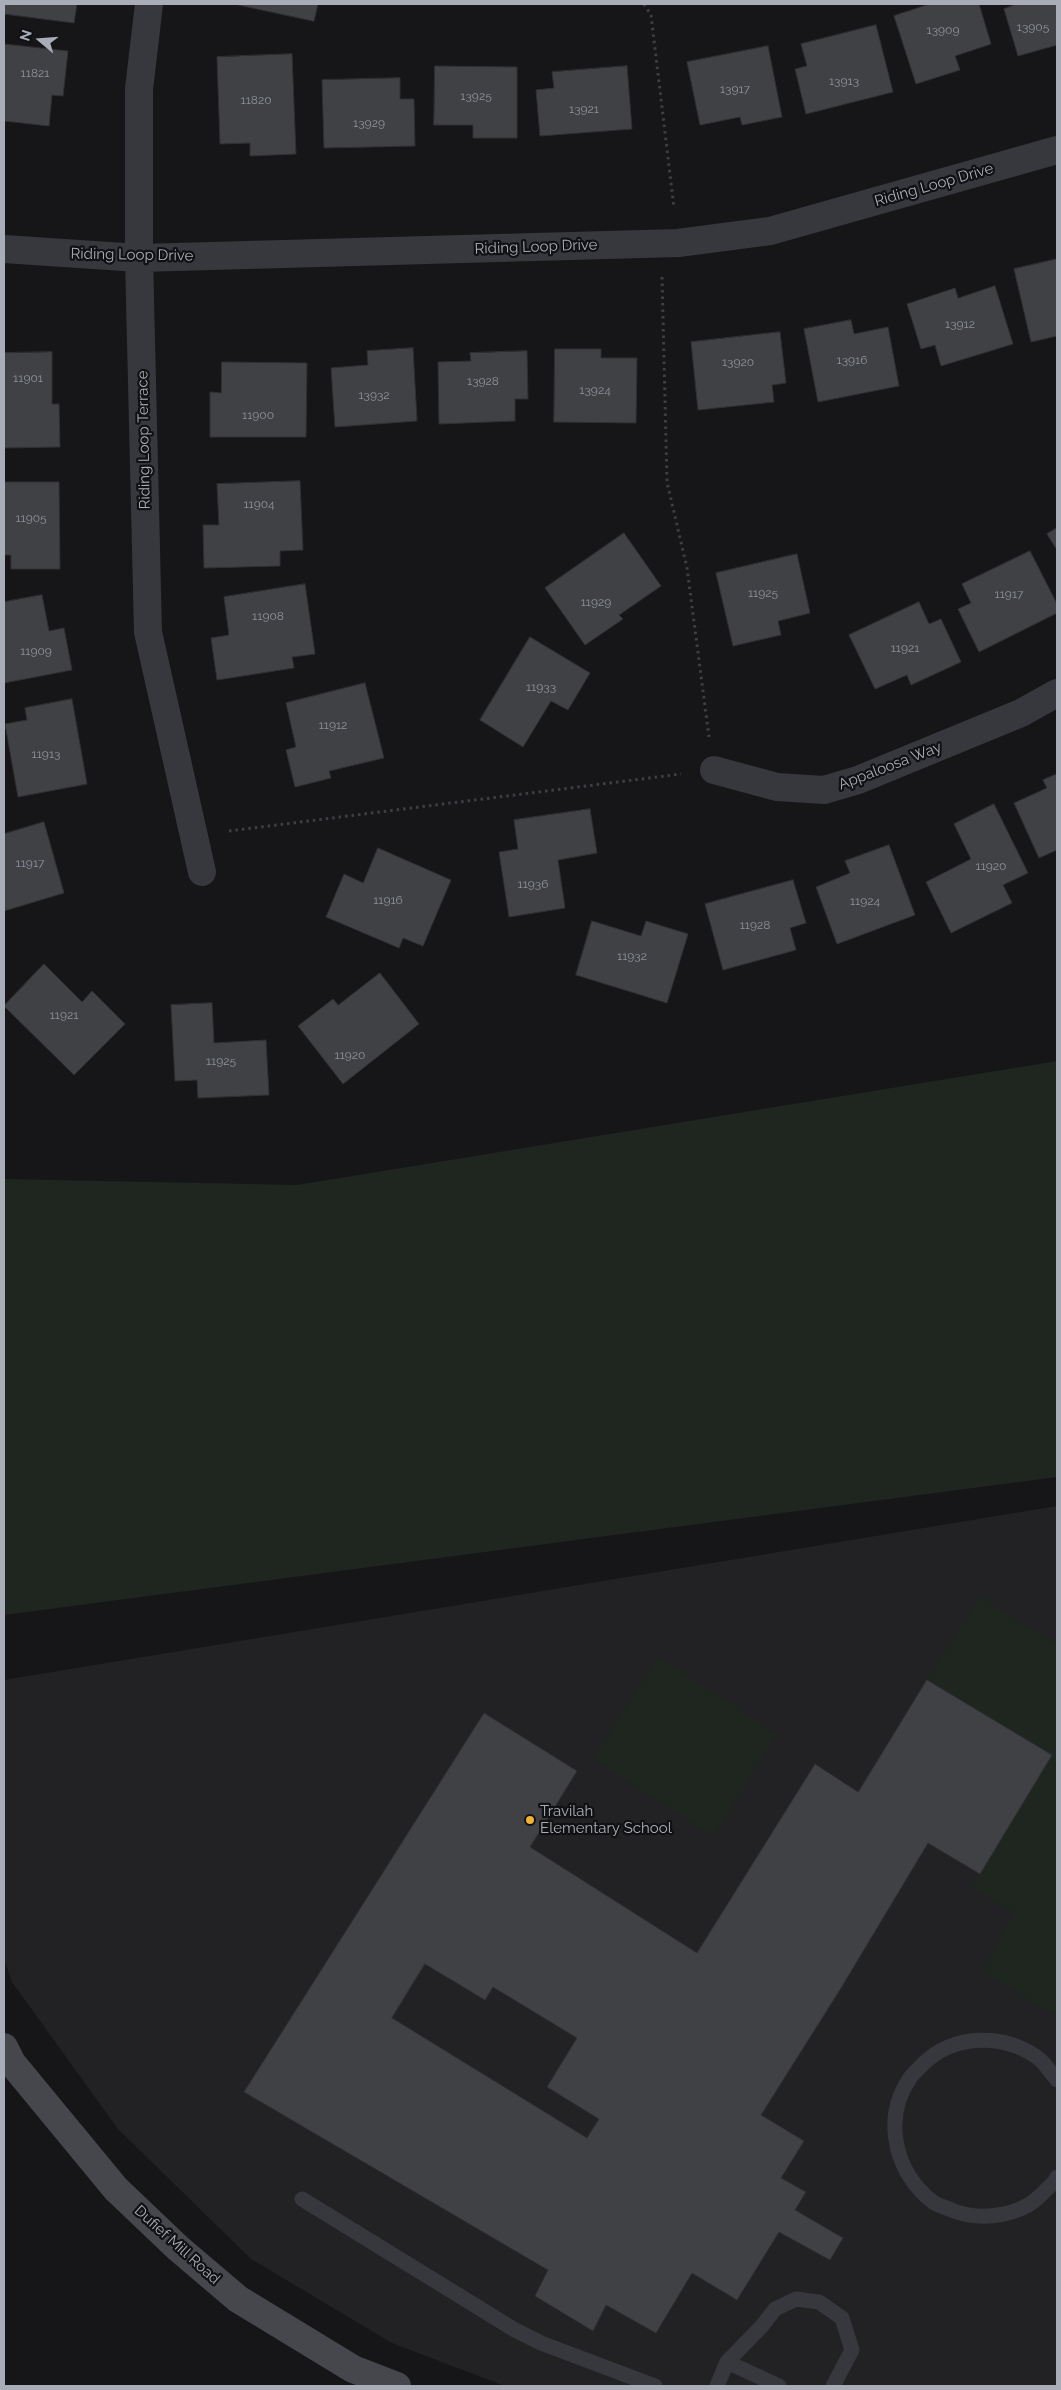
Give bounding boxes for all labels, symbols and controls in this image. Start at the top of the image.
north arrow [15,15,65,65]
house number: 13905 [1017,20,1049,34]
house number: 13909 [927,23,959,37]
text: N [16,28,35,43]
house number: 11821 [21,66,49,80]
house number: 13913 [829,74,859,88]
house number: 13917 [720,82,750,96]
house number: 13925 [460,89,492,103]
house number: 11820 [241,93,271,107]
house number: 13921 [569,102,599,116]
house number: 13929 [353,116,385,130]
street label: Riding Loop Drive [873,159,995,211]
street label: Riding Loop Drive [474,236,598,258]
street label: Riding Loop Drive [70,245,194,265]
house number: 13912 [945,317,975,331]
house number: 13916 [837,353,867,367]
house number: 13920 [722,355,754,369]
street label: Riding Loop Terrace [134,370,154,510]
house number: 11901 [13,371,43,385]
house number: 13928 [467,374,499,388]
house number: 13924 [579,383,611,397]
house number: 13932 [358,388,390,402]
house number: 11900 [242,408,274,422]
house number: 11904 [243,497,275,511]
house number: 11905 [15,511,47,525]
house number: 11925 [748,586,778,600]
house number: 11917 [995,587,1023,601]
house number: 11929 [581,595,611,609]
house number: 11908 [252,609,284,623]
house number: 11921 [891,641,919,655]
house number: 11909 [20,644,52,658]
house number: 11933 [526,680,556,694]
house number: 11912 [319,718,347,732]
street label: Appaloosa Way [836,738,944,794]
house number: 11913 [32,747,60,761]
house number: 11917 [16,856,44,870]
house number: 11920 [976,859,1006,873]
house number: 11936 [518,877,548,891]
house number: 11916 [373,893,403,907]
house number: 11924 [850,894,880,908]
house number: 11928 [740,918,770,932]
house number: 11932 [617,949,647,963]
house number: 11921 [50,1008,78,1022]
house number: 11920 [335,1048,365,1062]
house number: 11925 [206,1054,236,1068]
place label: Travilah Elementary School [540,1802,672,1837]
marker: Travilah Elementary School [524,1814,536,1826]
street label: Dufief Mill Road [130,2202,224,2288]

